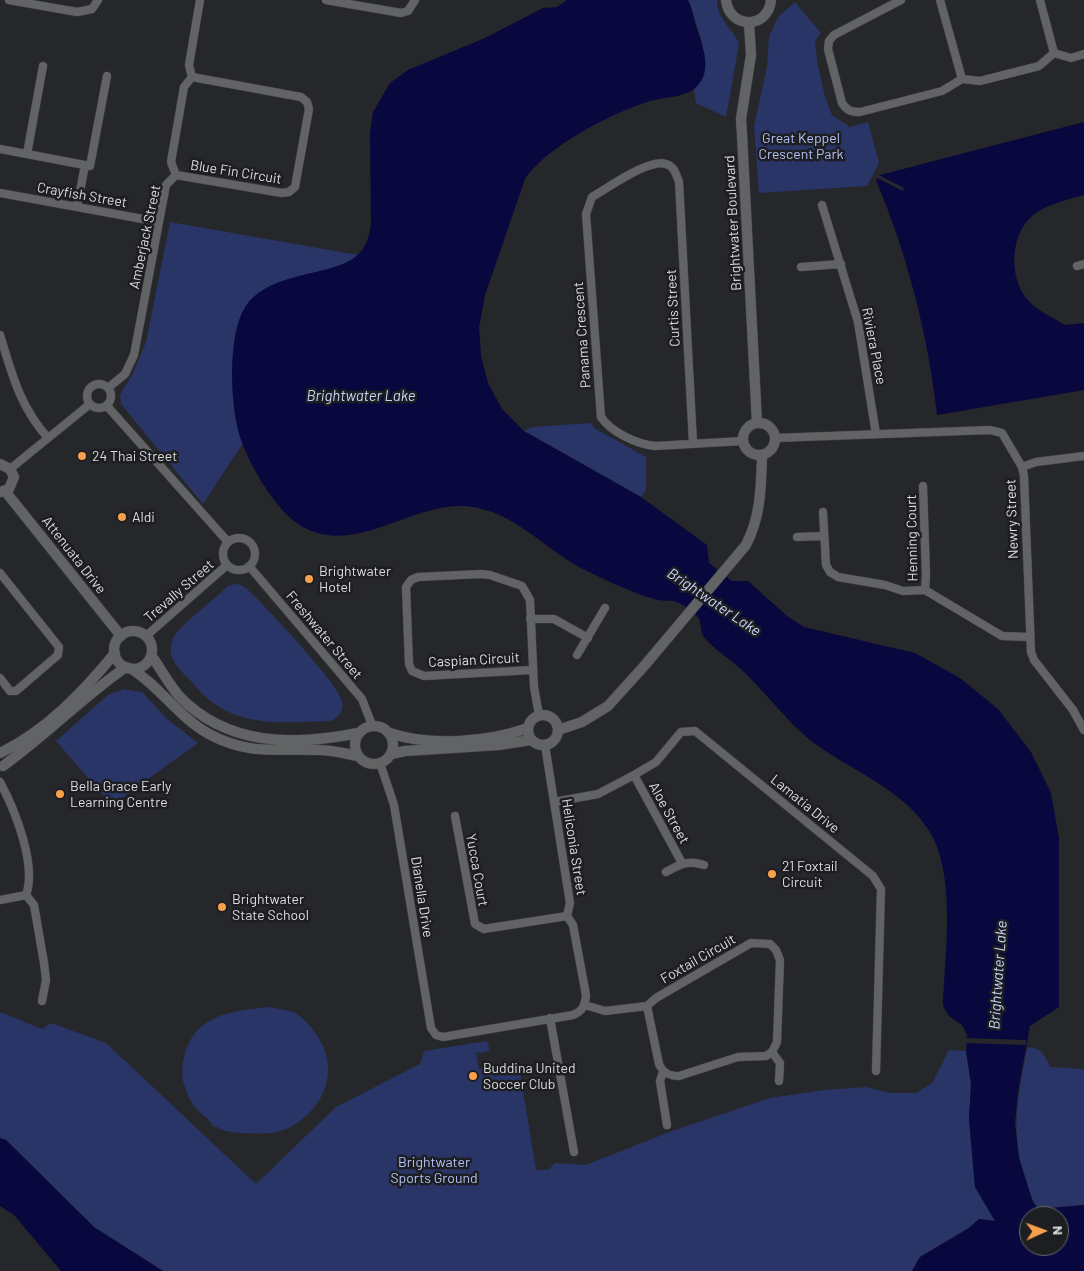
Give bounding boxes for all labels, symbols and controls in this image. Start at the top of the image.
park label: Great Keppel Crescent Park [758,130,844,162]
street label: Brightwater Boulevard [721,155,745,291]
street label: Blue Fin Circuit [189,156,283,188]
street label: Crayfish Street [36,179,128,211]
street label: Amberjack Street [126,183,164,291]
street label: Curtis Street [663,269,683,347]
street label: Panama Crescent [570,281,594,389]
street label: Riviera Place [858,306,890,386]
water label: Brightwater Lake [306,387,416,405]
place label: 24 Thai Street [92,448,177,464]
marker: 24 Thai Street [76,450,88,462]
street label: Newry Street [1002,479,1022,559]
street label: Henning Court [903,494,921,582]
place label: Aldi [132,509,155,525]
marker: Aldi [116,511,128,523]
street label: Attenuata Drive [38,513,110,597]
street label: Trevally Street [141,556,217,626]
place label: Brightwater Hotel [319,563,391,596]
water label: Brightwater Lake [664,564,764,640]
marker: Brightwater Hotel [303,573,315,585]
street label: Freshwater Street [282,588,366,682]
street label: Caspian Circuit [428,649,520,671]
street label: Lamatia Drive [767,771,843,837]
place label: Bella Grace Early Learning Centre [70,778,171,810]
street label: Aloe Street [645,779,693,847]
marker: Bella Grace Early Learning Centre [54,788,66,800]
street label: Heliconia Street [558,798,590,896]
street label: Yucca Court [462,832,492,908]
street label: Dianella Drive [407,855,437,939]
place label: 21 Foxtail Circuit [782,858,838,890]
marker: 21 Foxtail Circuit [766,868,778,880]
place label: Brightwater State School [232,891,309,924]
marker: Brightwater State School [216,901,228,913]
water label: Brightwater Lake [985,920,1011,1030]
street label: Foxtail Circuit [657,931,739,987]
place label: Buddina United Soccer Club [483,1060,576,1092]
marker: Buddina United Soccer Club [467,1070,479,1082]
park label: Brightwater Sports Ground [390,1154,478,1186]
north arrow [1019,1206,1069,1256]
text: N [1050,1226,1067,1235]

